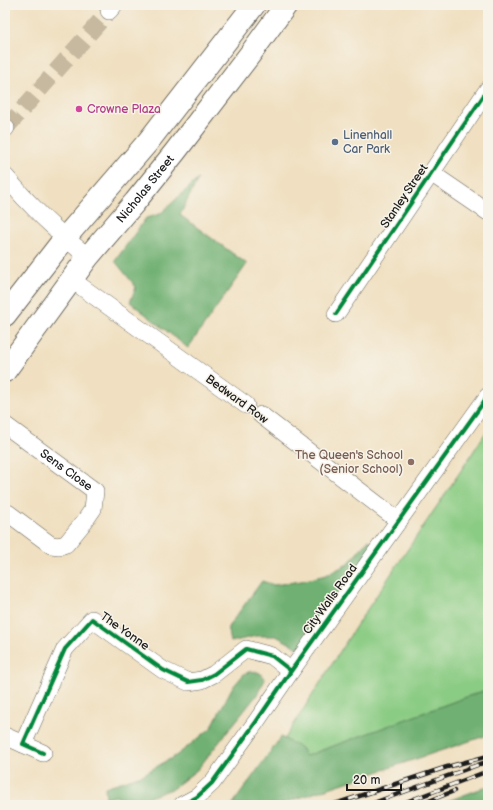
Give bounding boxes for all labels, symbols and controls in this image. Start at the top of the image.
place label: Crowne Plaza [87,102,161,117]
marker: Crowne Plaza [74,104,84,114]
place label: Linenhall Car Park [343,128,392,157]
marker: Linenhall Car Park [330,137,340,147]
street label: Nicholas Street [114,152,178,226]
street label: Stanley Street [377,161,432,231]
street label: Bedward Row [202,372,271,427]
street label: Sens Close [37,446,95,495]
place label: The Queen's School (Senior School) [295,448,403,477]
marker: The Queen's School (Senior School) [406,457,416,467]
street label: City Walls Road [300,561,361,637]
street label: The Yonne [97,609,152,654]
scale bar [347,766,401,792]
text: 20 m [353,773,380,788]

